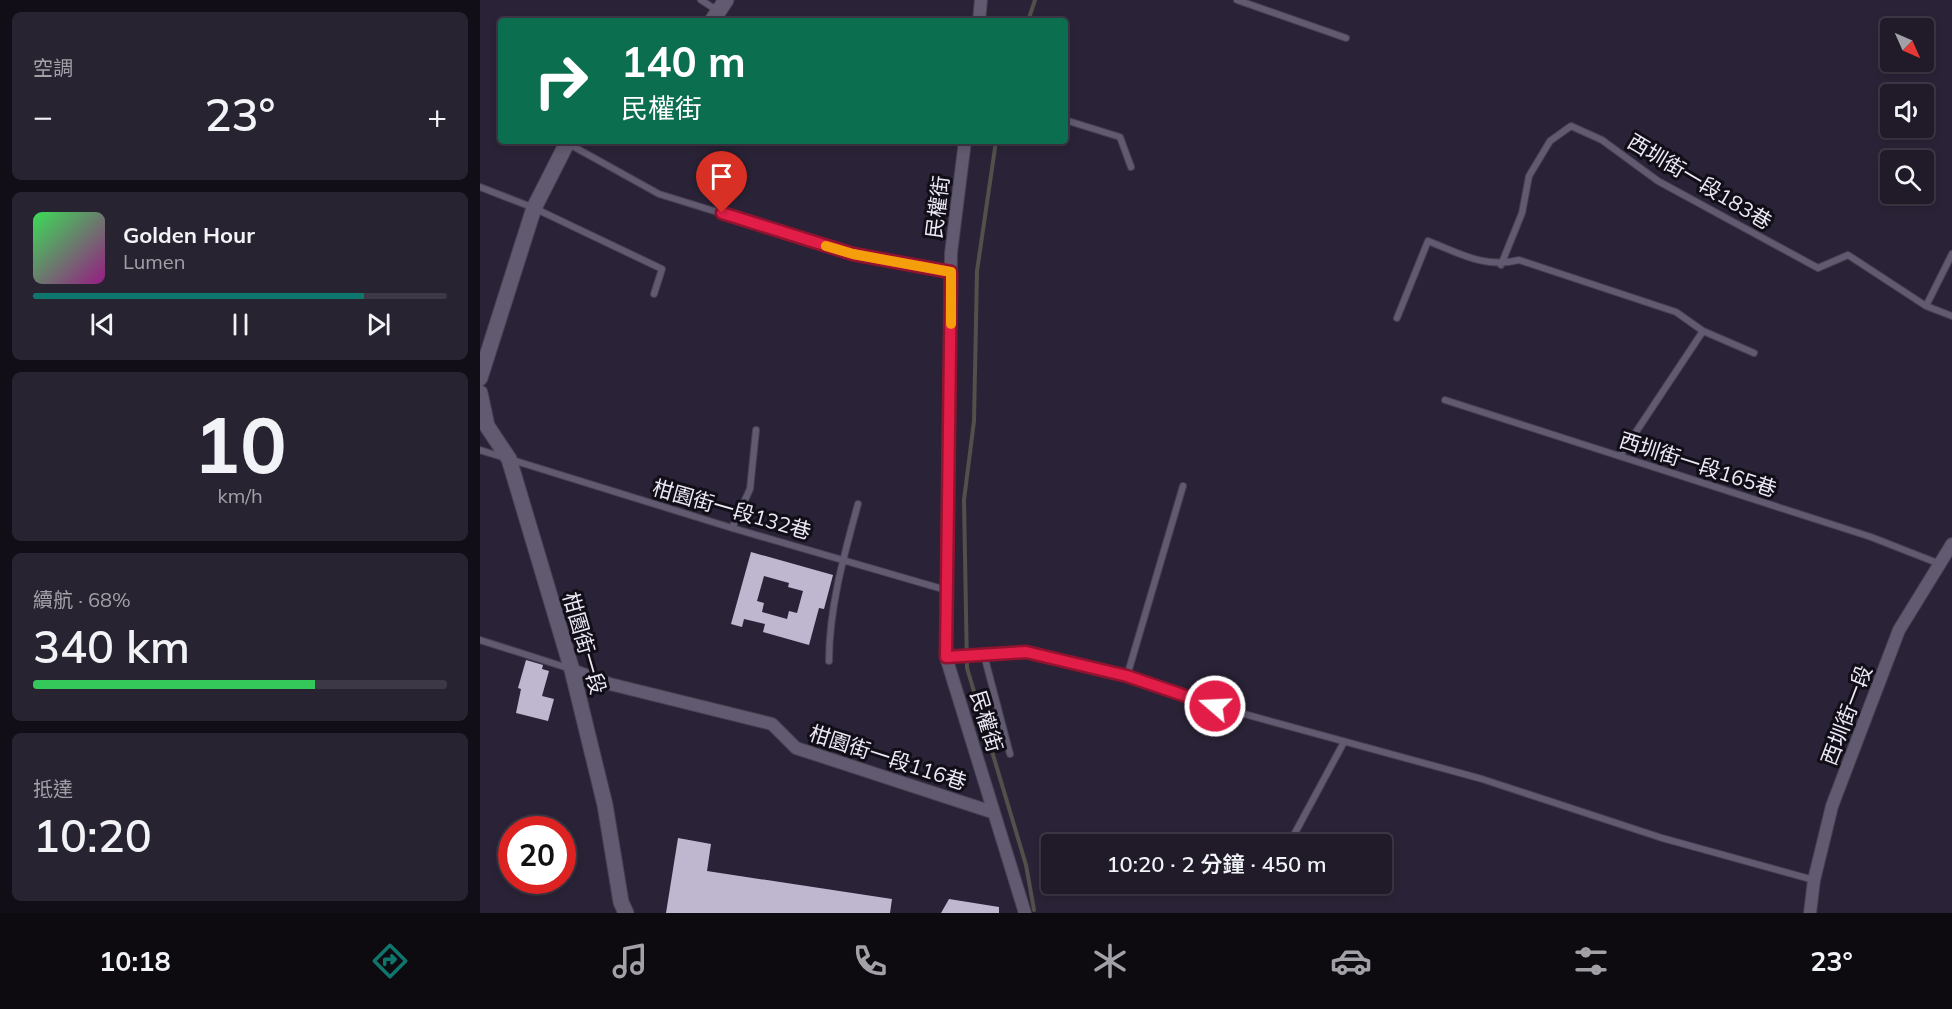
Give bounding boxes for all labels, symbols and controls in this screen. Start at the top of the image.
north arrow [1880,18,1934,72]
map controls [1880,18,1934,204]
text: 140 m [621,35,746,88]
icon: right [522,42,600,120]
text: 空調 [33,55,73,80]
button: sound [1880,84,1934,138]
text: 23° [205,86,275,142]
text: 民權街 [621,91,702,125]
text: − [33,95,53,136]
text: + [427,95,447,136]
street label: 西圳街一段183巷 [1623,128,1777,234]
button: search [1880,150,1934,204]
pin [696,151,747,213]
icon: arrive [705,160,738,193]
street label: 民權街 [920,174,954,240]
text: Golden Hour [123,221,255,249]
text: Lumen [123,249,185,274]
icon: previous [86,308,119,341]
icon: pause [224,308,257,341]
icon: next [362,308,395,341]
text: 10 [193,395,287,493]
street label: 西圳街一段165巷 [1616,426,1780,502]
street label: 柑園街一段132巷 [650,474,814,544]
text: km/h [217,483,263,508]
text: 續航 · 68% [33,587,131,612]
street label: 柑園街一段 [558,589,612,697]
text: 340 km [33,618,190,674]
street label: 西圳街一段 [1815,661,1877,769]
position arrow [1183,674,1247,738]
street label: 民權街 [965,687,1009,755]
street label: 柑園街一段116巷 [806,719,970,795]
text: 抵達 [33,776,73,801]
text: 10:20 [33,807,152,863]
speed limit sign: 20 [498,816,576,894]
text: 10:20 · 2 分鐘 · 450 m [1106,850,1327,878]
icon: directions [369,940,411,982]
icon: music [609,940,651,982]
icon: phone [849,940,891,982]
icon: climate [1089,940,1131,982]
icon: car [1330,940,1372,982]
icon: filters [1570,940,1612,982]
text: 10:18 [99,944,171,978]
text: 23° [1810,944,1853,978]

